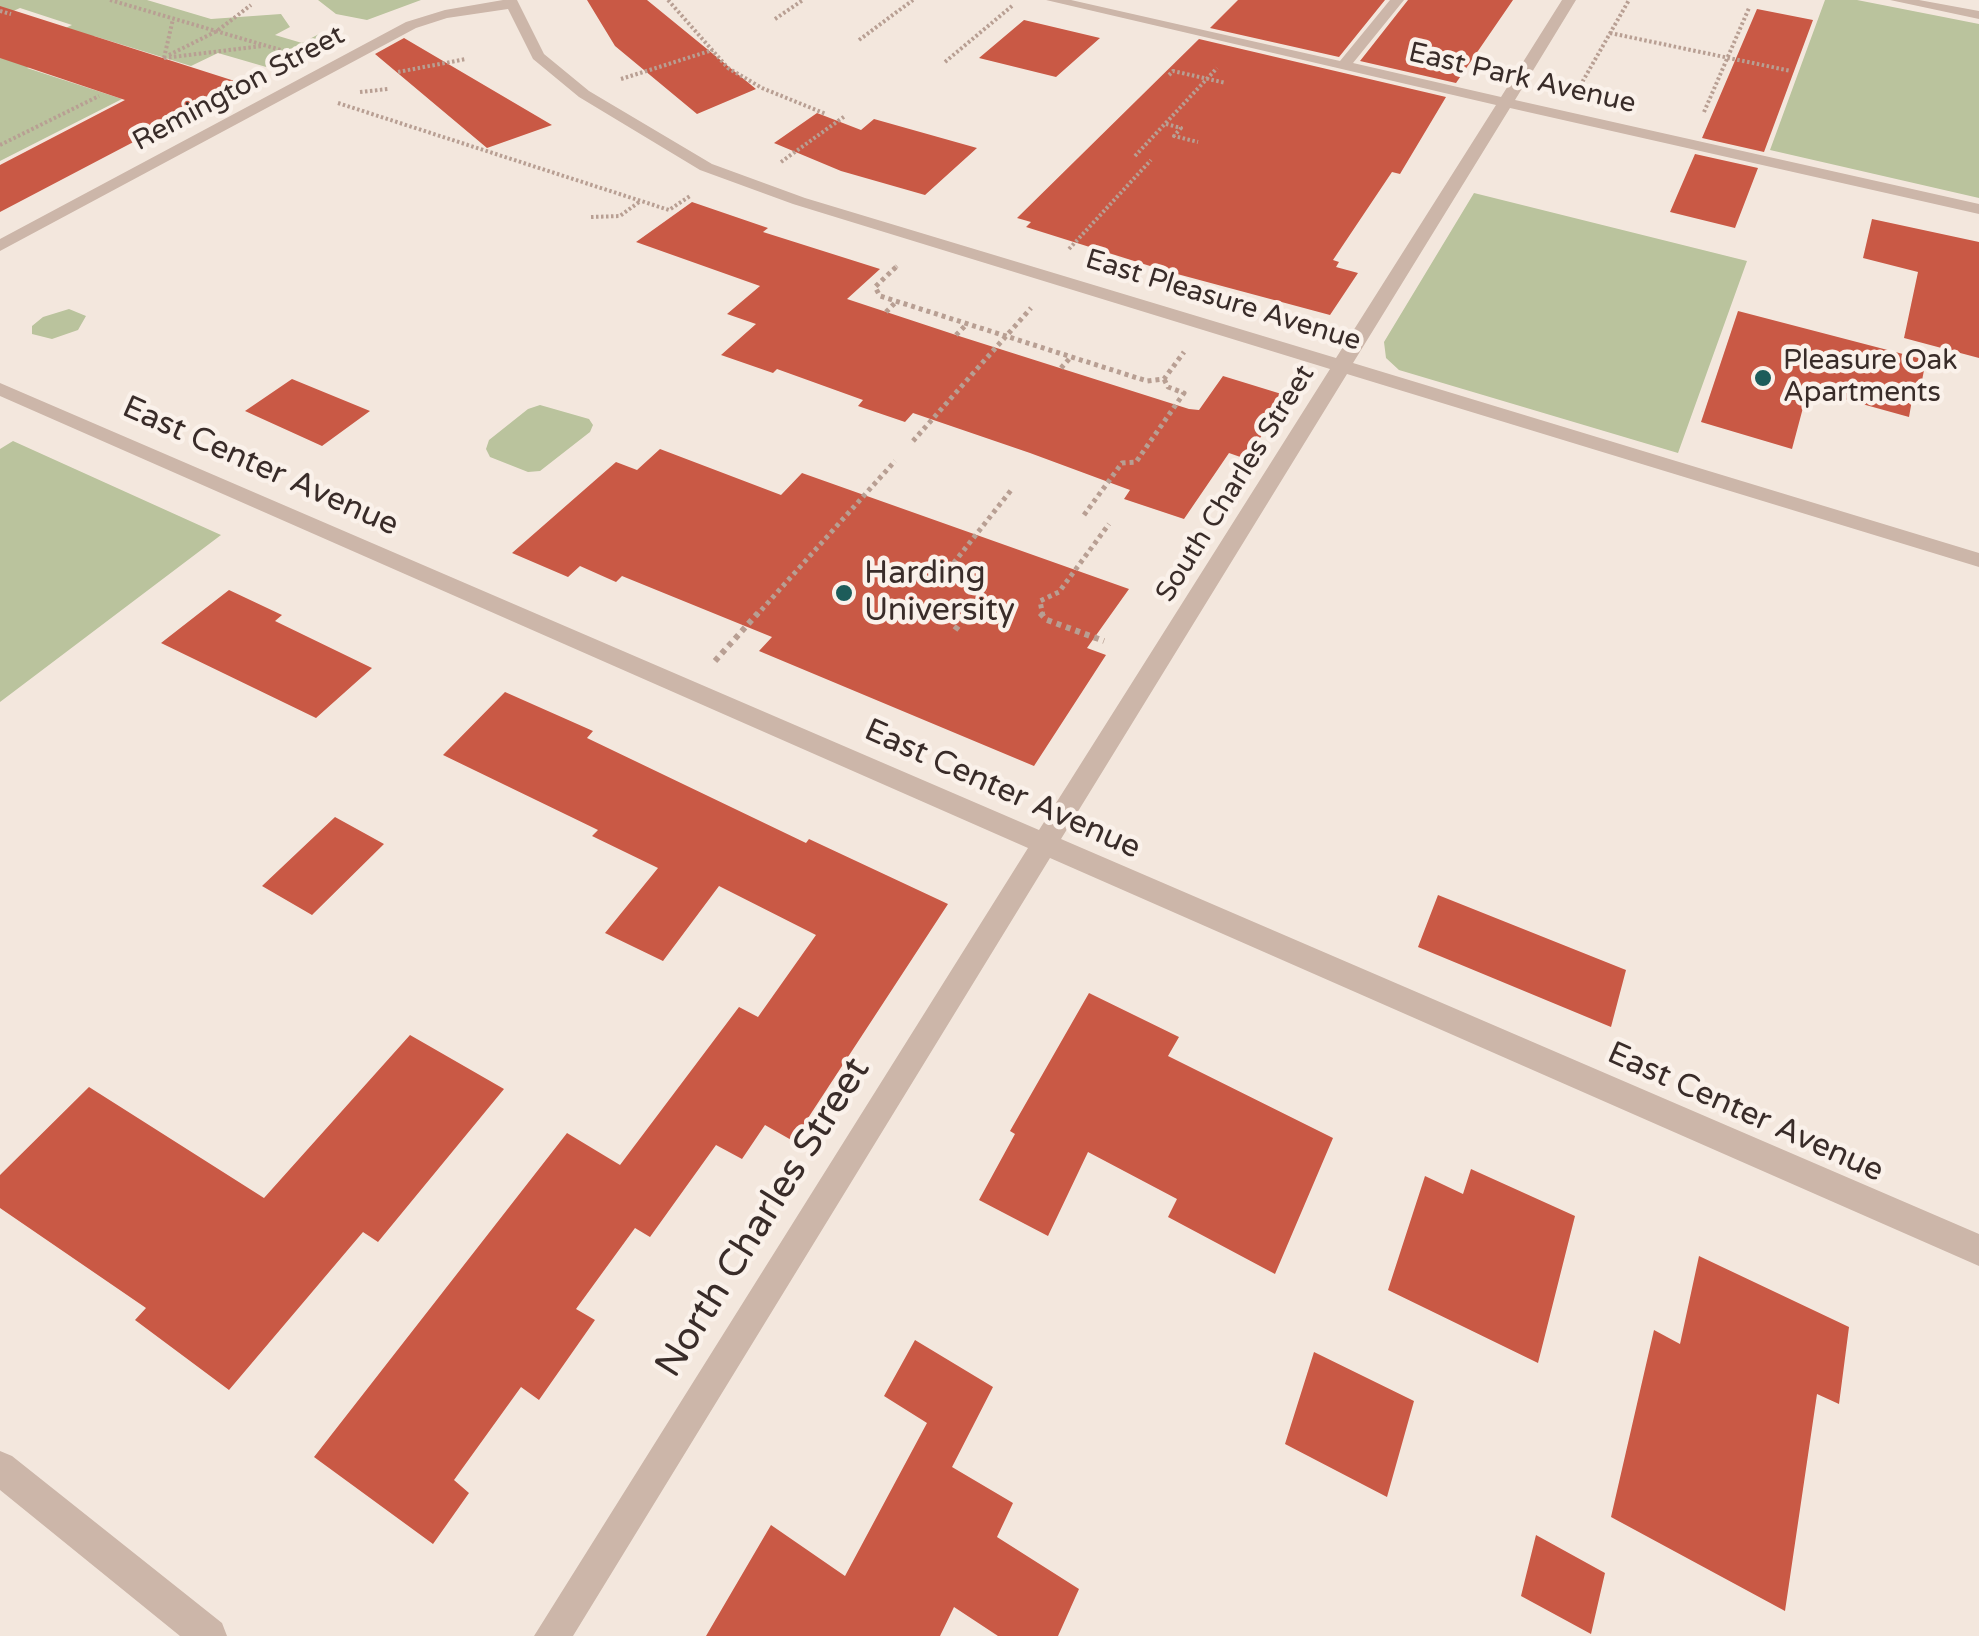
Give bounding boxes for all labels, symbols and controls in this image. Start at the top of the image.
street label: Remington Street [127,19,351,159]
street label: East Park Avenue [1405,37,1639,121]
street label: East Pleasure Avenue [1081,243,1365,359]
place label: Pleasure Oak Apartments [1783,345,1958,411]
street label: South Charles Street [1149,359,1323,609]
marker: Pleasure Oak Apartments [1752,367,1774,389]
street label: East Center Avenue [116,389,404,545]
place label: Harding University [864,556,1015,631]
marker: Harding University [833,582,855,604]
street label: East Center Avenue [858,712,1146,868]
street label: East Center Avenue [1601,1035,1889,1191]
street label: North Charles Street [647,1050,881,1386]

